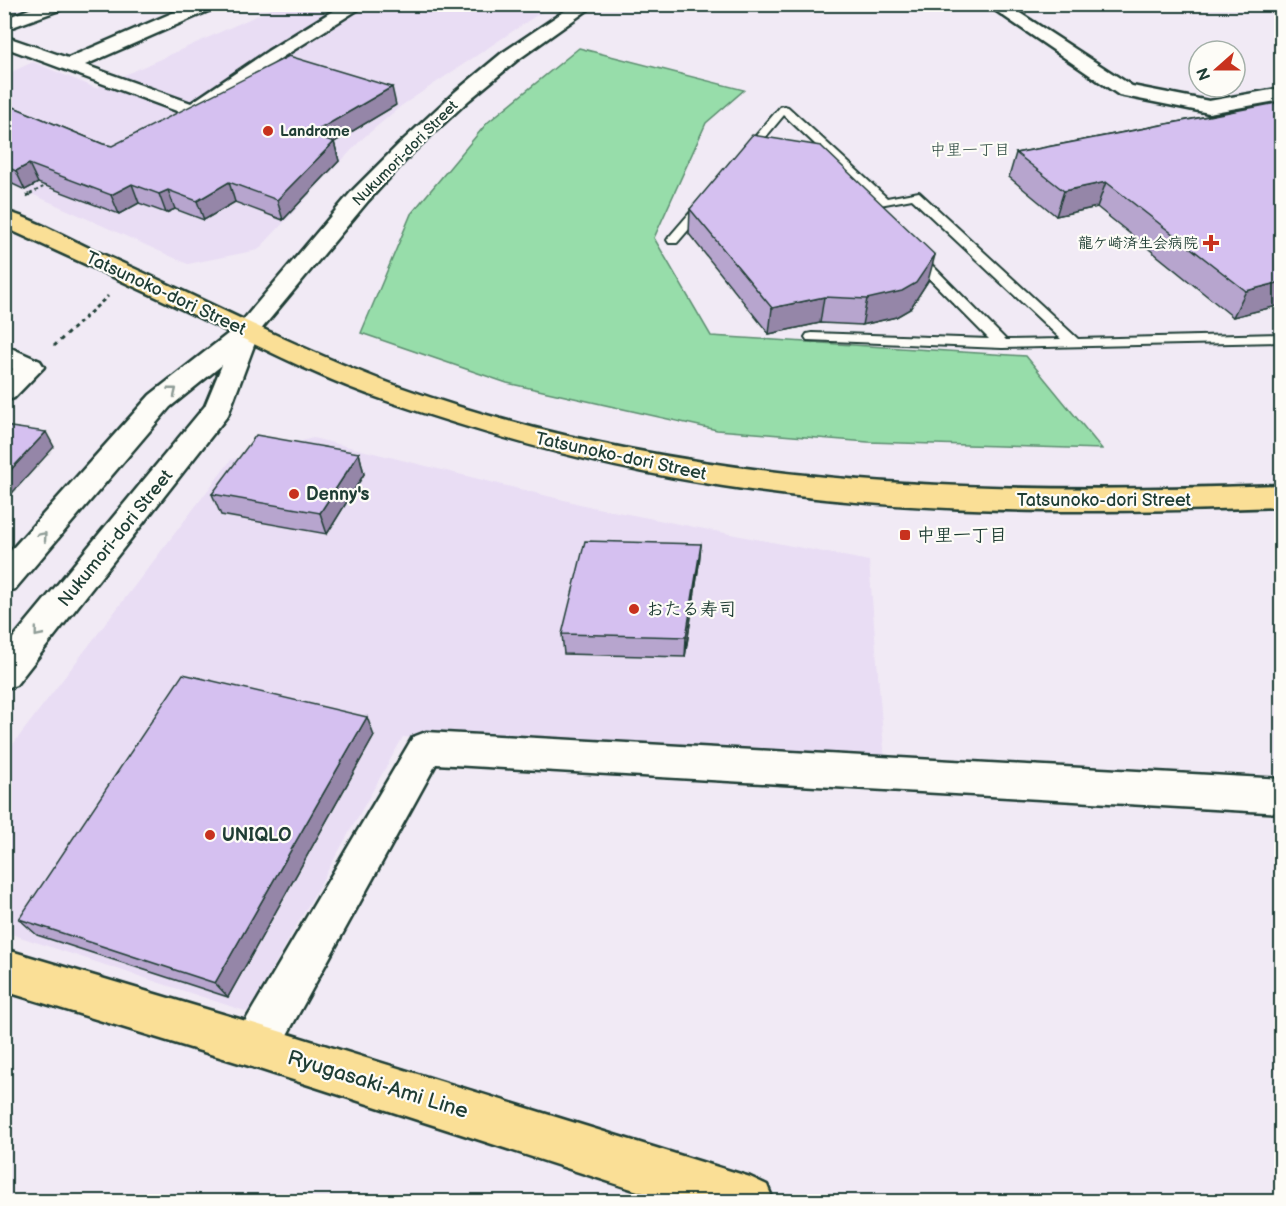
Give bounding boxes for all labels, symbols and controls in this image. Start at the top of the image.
north arrow [1187,39,1247,99]
text: N [1193,65,1215,83]
street label: Nukumori-dori Street [349,96,462,210]
place label: Landrome [280,122,350,141]
marker: Landrome [261,124,275,138]
district label: 中里一丁目 [930,141,1010,160]
place label: 龍ケ崎済生会病院 [1078,234,1198,253]
marker: 龍ケ崎済生会病院 [1202,234,1220,252]
street label: Tatsunoko-dori Street [82,247,250,340]
one-way arrow [166,387,177,398]
street label: Tatsunoko-dori Street [533,428,709,485]
street label: Nukumori-dori Street [54,465,177,611]
place label: Denny's [306,484,370,505]
marker: Denny's [287,487,301,501]
street label: Tatsunoko-dori Street [1017,490,1192,511]
place label: 中里一丁目 [917,525,1007,546]
marker: 中里一丁目 [898,528,912,542]
one-way arrow [36,532,47,542]
place label: おたる寿司 [646,599,736,620]
marker: おたる寿司 [627,602,641,616]
one-way arrow [35,626,46,637]
place label: UNIQLO [222,825,291,846]
marker: UNIQLO [203,828,217,842]
street label: Ryugasaki-Ami Line [285,1045,471,1124]

